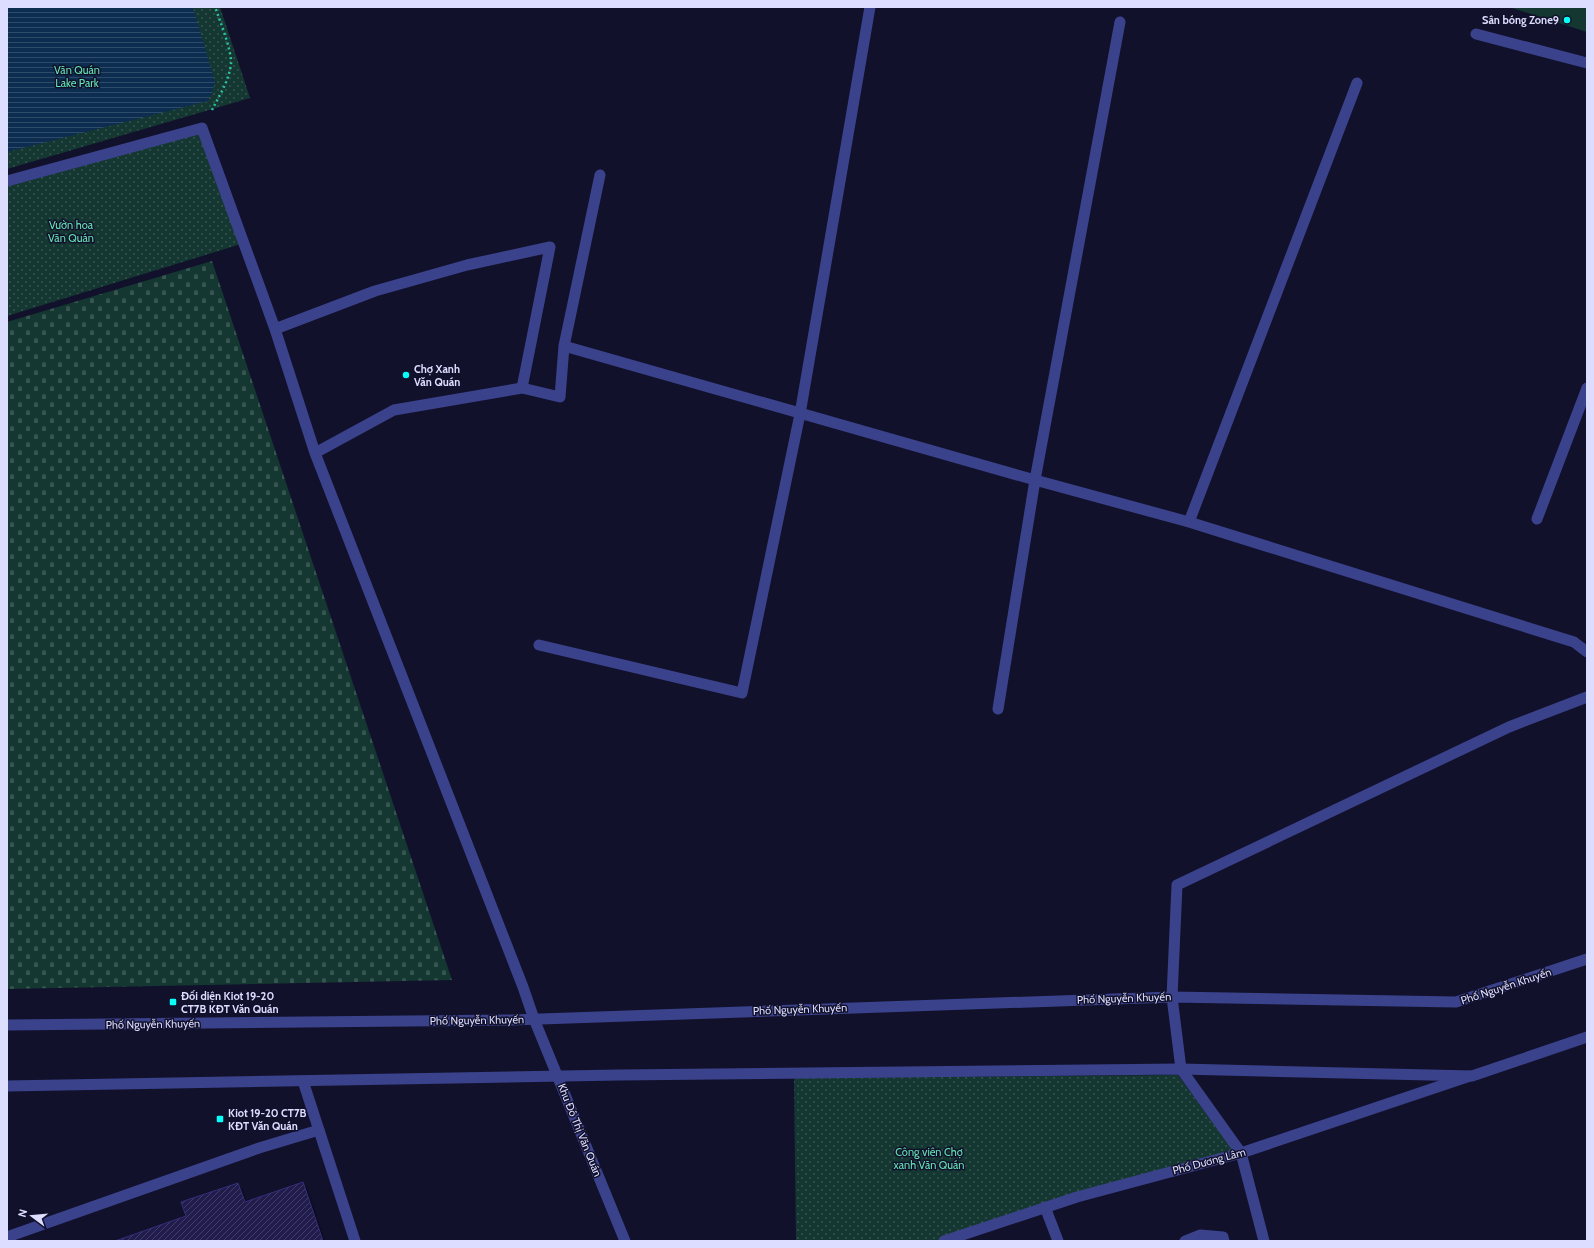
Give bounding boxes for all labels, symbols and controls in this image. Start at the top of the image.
place label: Sân bóng Zone9 [1482,13,1559,27]
marker: Sân bóng Zone9 [1562,15,1572,25]
park label: Văn Quán Lake Park [54,63,100,90]
park label: Vườn hoa Văn Quán [48,218,94,245]
place label: Chợ Xanh Văn Quán [414,362,460,389]
marker: Chợ Xanh Văn Quán [401,370,411,380]
street label: Phố Nguyễn Khuyến [1459,965,1553,1007]
place label: Đối diện Kiot 19-20 CT7B KĐT Văn Quán [181,989,279,1016]
street label: Phố Nguyễn Khuyến [1077,989,1171,1007]
marker: Đối diện Kiot 19-20 CT7B KĐT Văn Quán [168,997,178,1007]
street label: Phố Nguyễn Khuyến [753,1000,847,1018]
street label: Phố Nguyễn Khuyến [430,1012,524,1028]
street label: Phố Nguyễn Khuyến [106,1016,200,1032]
street label: Khu Đô Thị Văn Quán [555,1081,605,1179]
place label: Kiot 19-20 CT7B KĐT Văn Quán [228,1106,306,1133]
marker: Kiot 19-20 CT7B KĐT Văn Quán [215,1114,225,1124]
street label: Phố Dương Lâm [1171,1144,1247,1177]
park label: Công viên Chợ xanh Văn Quán [894,1145,964,1172]
north arrow [12,1196,52,1236]
text: N [15,1208,30,1219]

